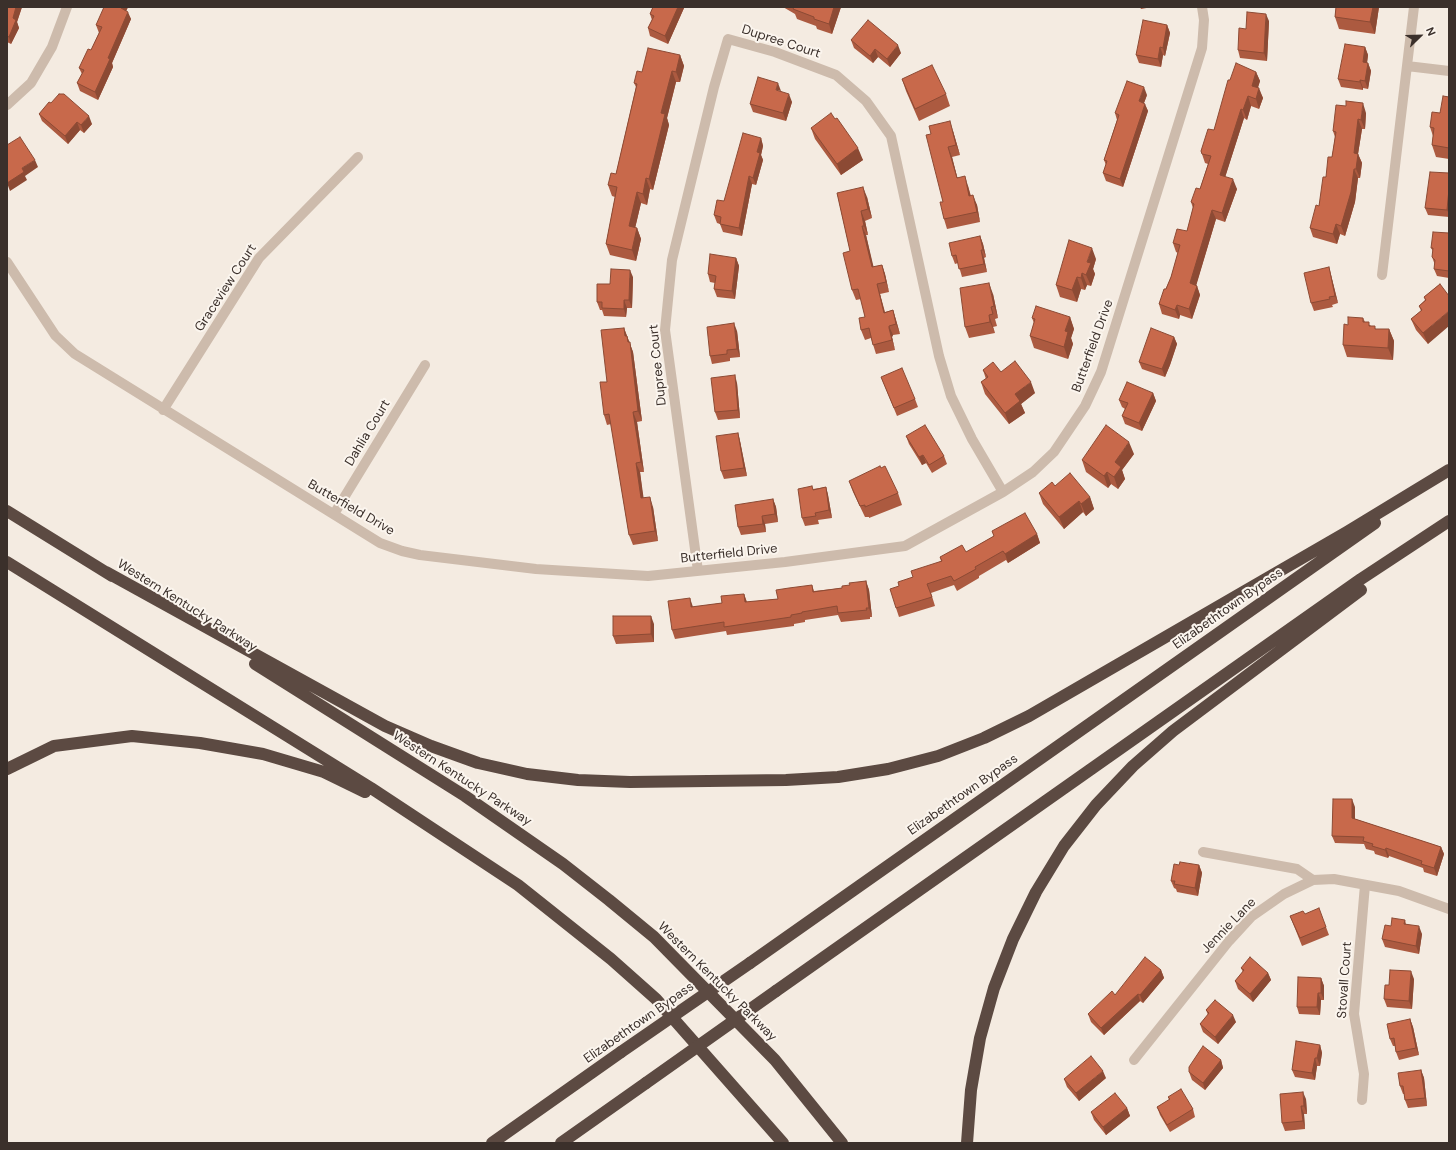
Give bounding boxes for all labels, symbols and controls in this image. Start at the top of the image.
north arrow [1400,16,1440,56]
street label: Dupree Court [740,22,822,62]
text: N [1423,25,1439,38]
street label: Graceview Court [192,241,260,335]
street label: Butterfield Drive [1069,298,1117,394]
street label: Dupree Court [646,324,670,406]
street label: Dahlia Court [342,397,394,469]
street label: Butterfield Drive [305,477,397,539]
street label: Butterfield Drive [680,541,778,567]
street label: Western Kentucky Parkway [114,556,260,656]
street label: Elizabethtown Bypass [1170,565,1286,653]
street label: Western Kentucky Parkway [390,728,534,830]
street label: Elizabethtown Bypass [905,751,1021,839]
street label: Jennie Lane [1199,895,1259,957]
street label: Western Kentucky Parkway [654,919,780,1045]
street label: Stovall Court [1335,941,1355,1019]
street label: Elizabethtown Bypass [581,979,697,1067]

